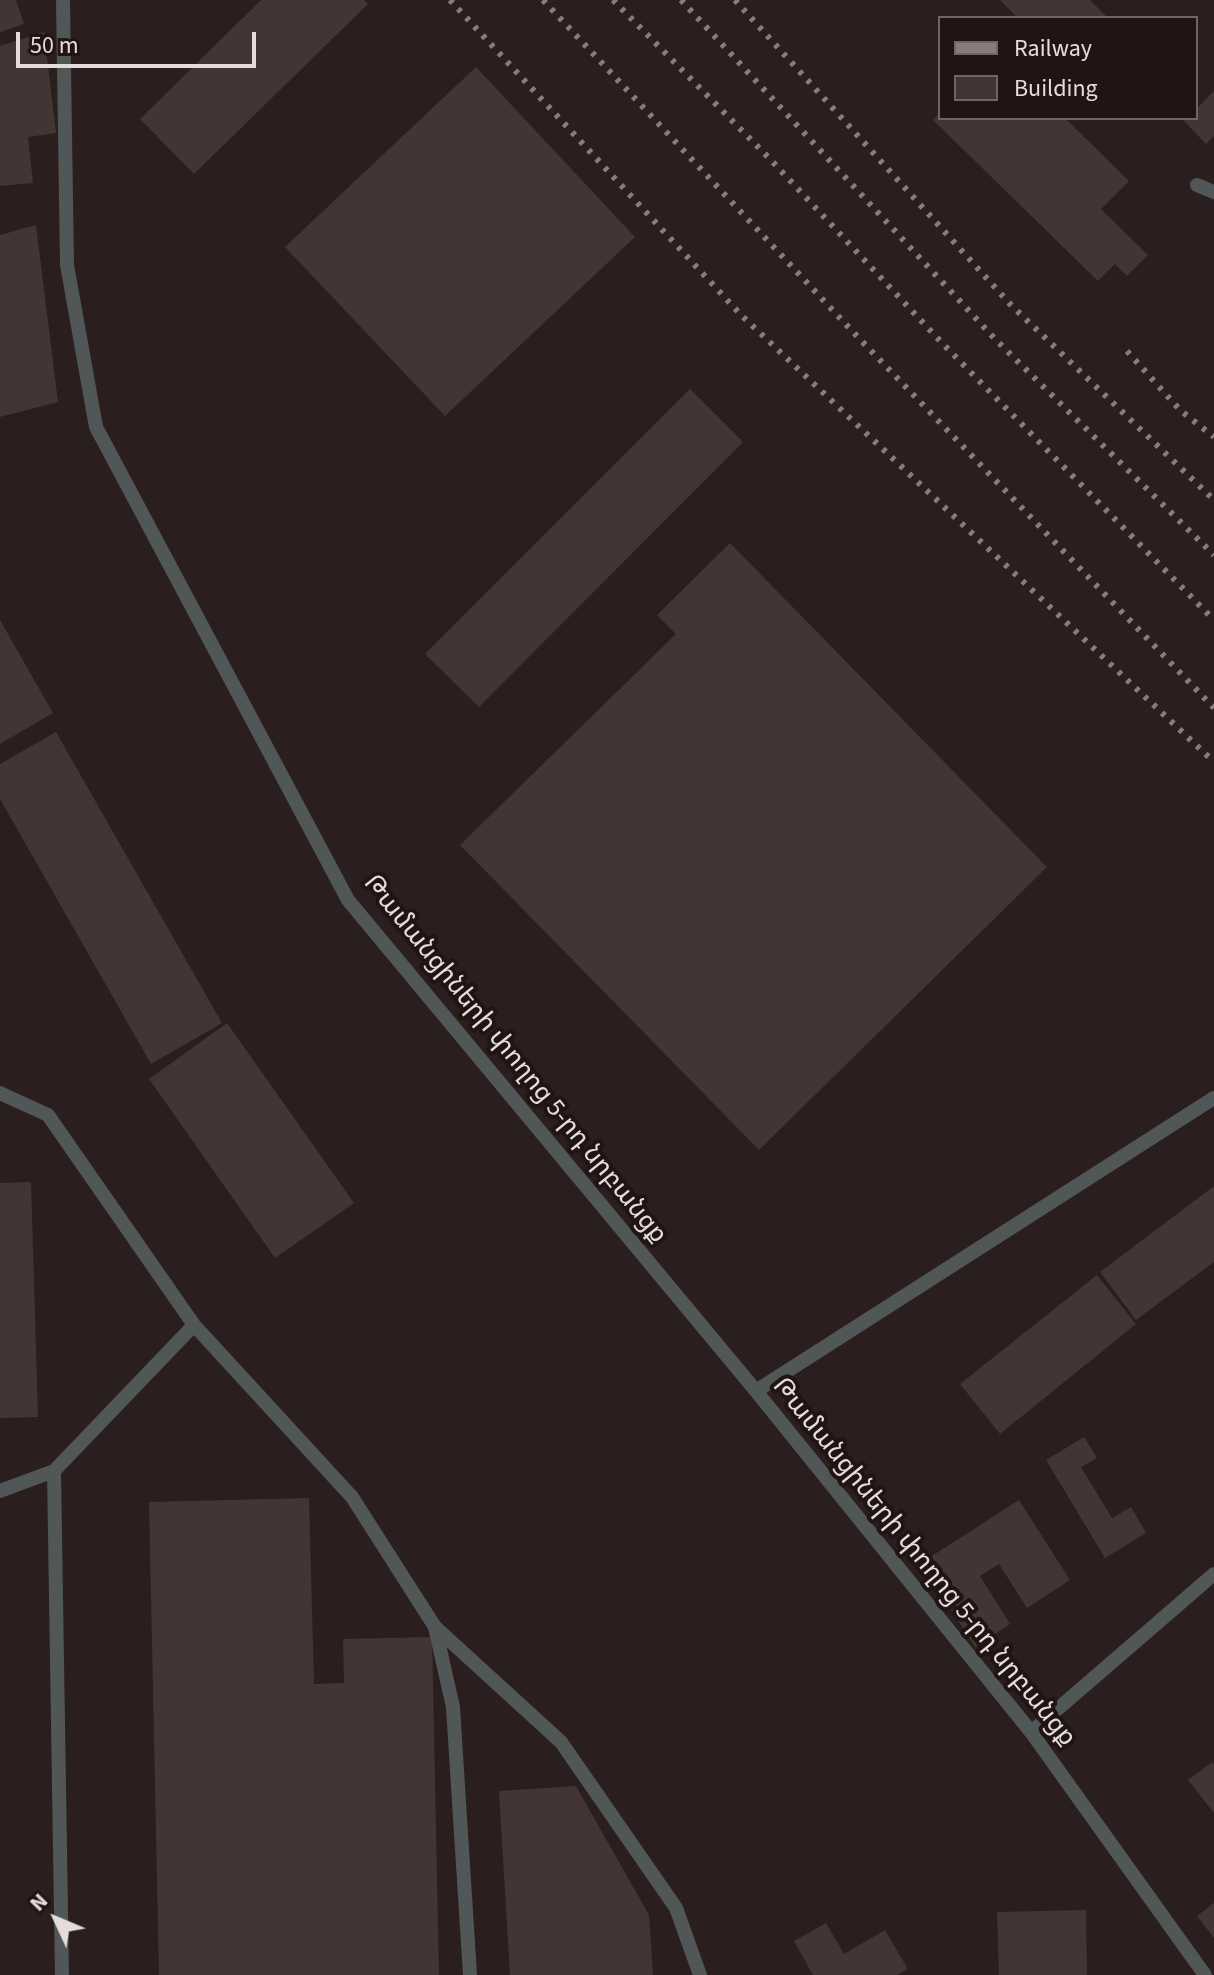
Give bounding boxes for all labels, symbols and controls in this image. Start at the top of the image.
scale bar [20,16,260,66]
legend [938,16,1198,120]
text: 50 m [30,28,79,63]
text: Railway [1014,31,1092,66]
text: Building [1014,71,1098,106]
street label: Թամանցիների փողոց 5-րդ նրբանցք [356,869,672,1251]
street label: Թամանցիների փողոց 5-րդ նրբանցք [765,1372,1081,1754]
north arrow [16,1879,96,1959]
text: N [22,1886,55,1919]

